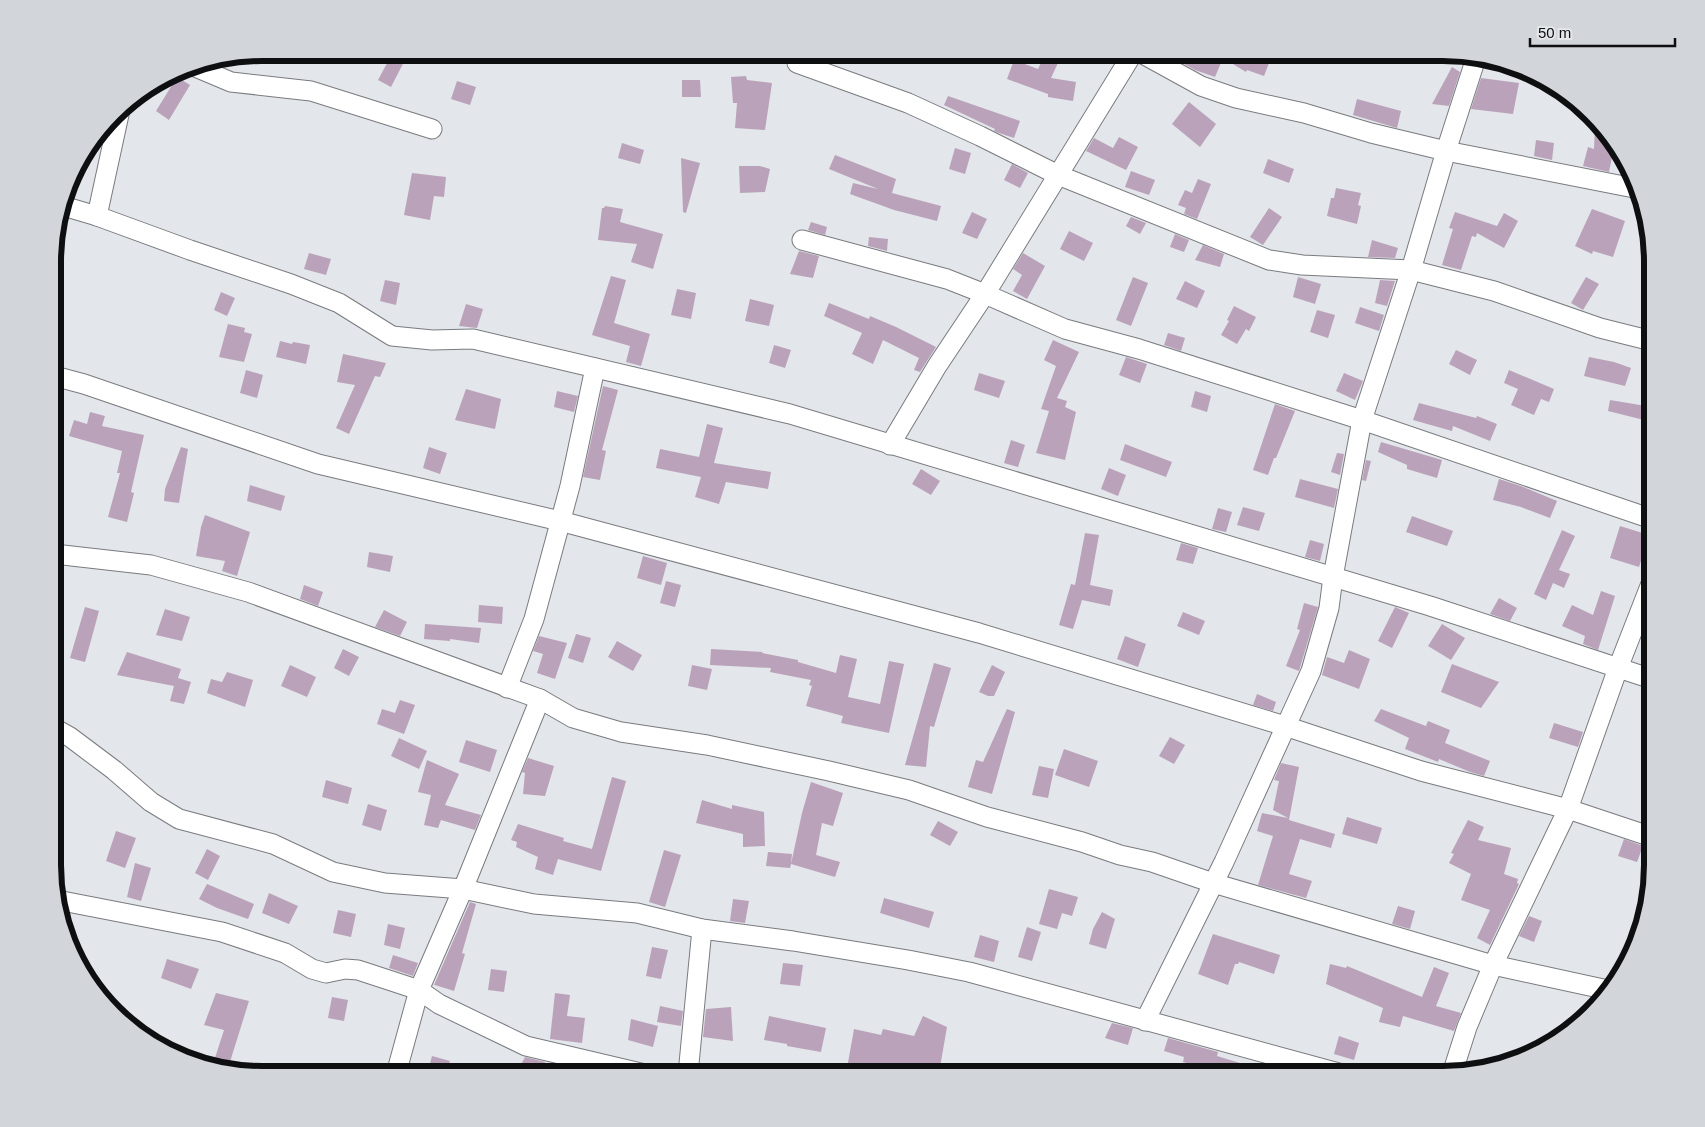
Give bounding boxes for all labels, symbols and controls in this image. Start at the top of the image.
scale bar [1530,15,1675,47]
text: 50 m [1538,24,1571,41]

